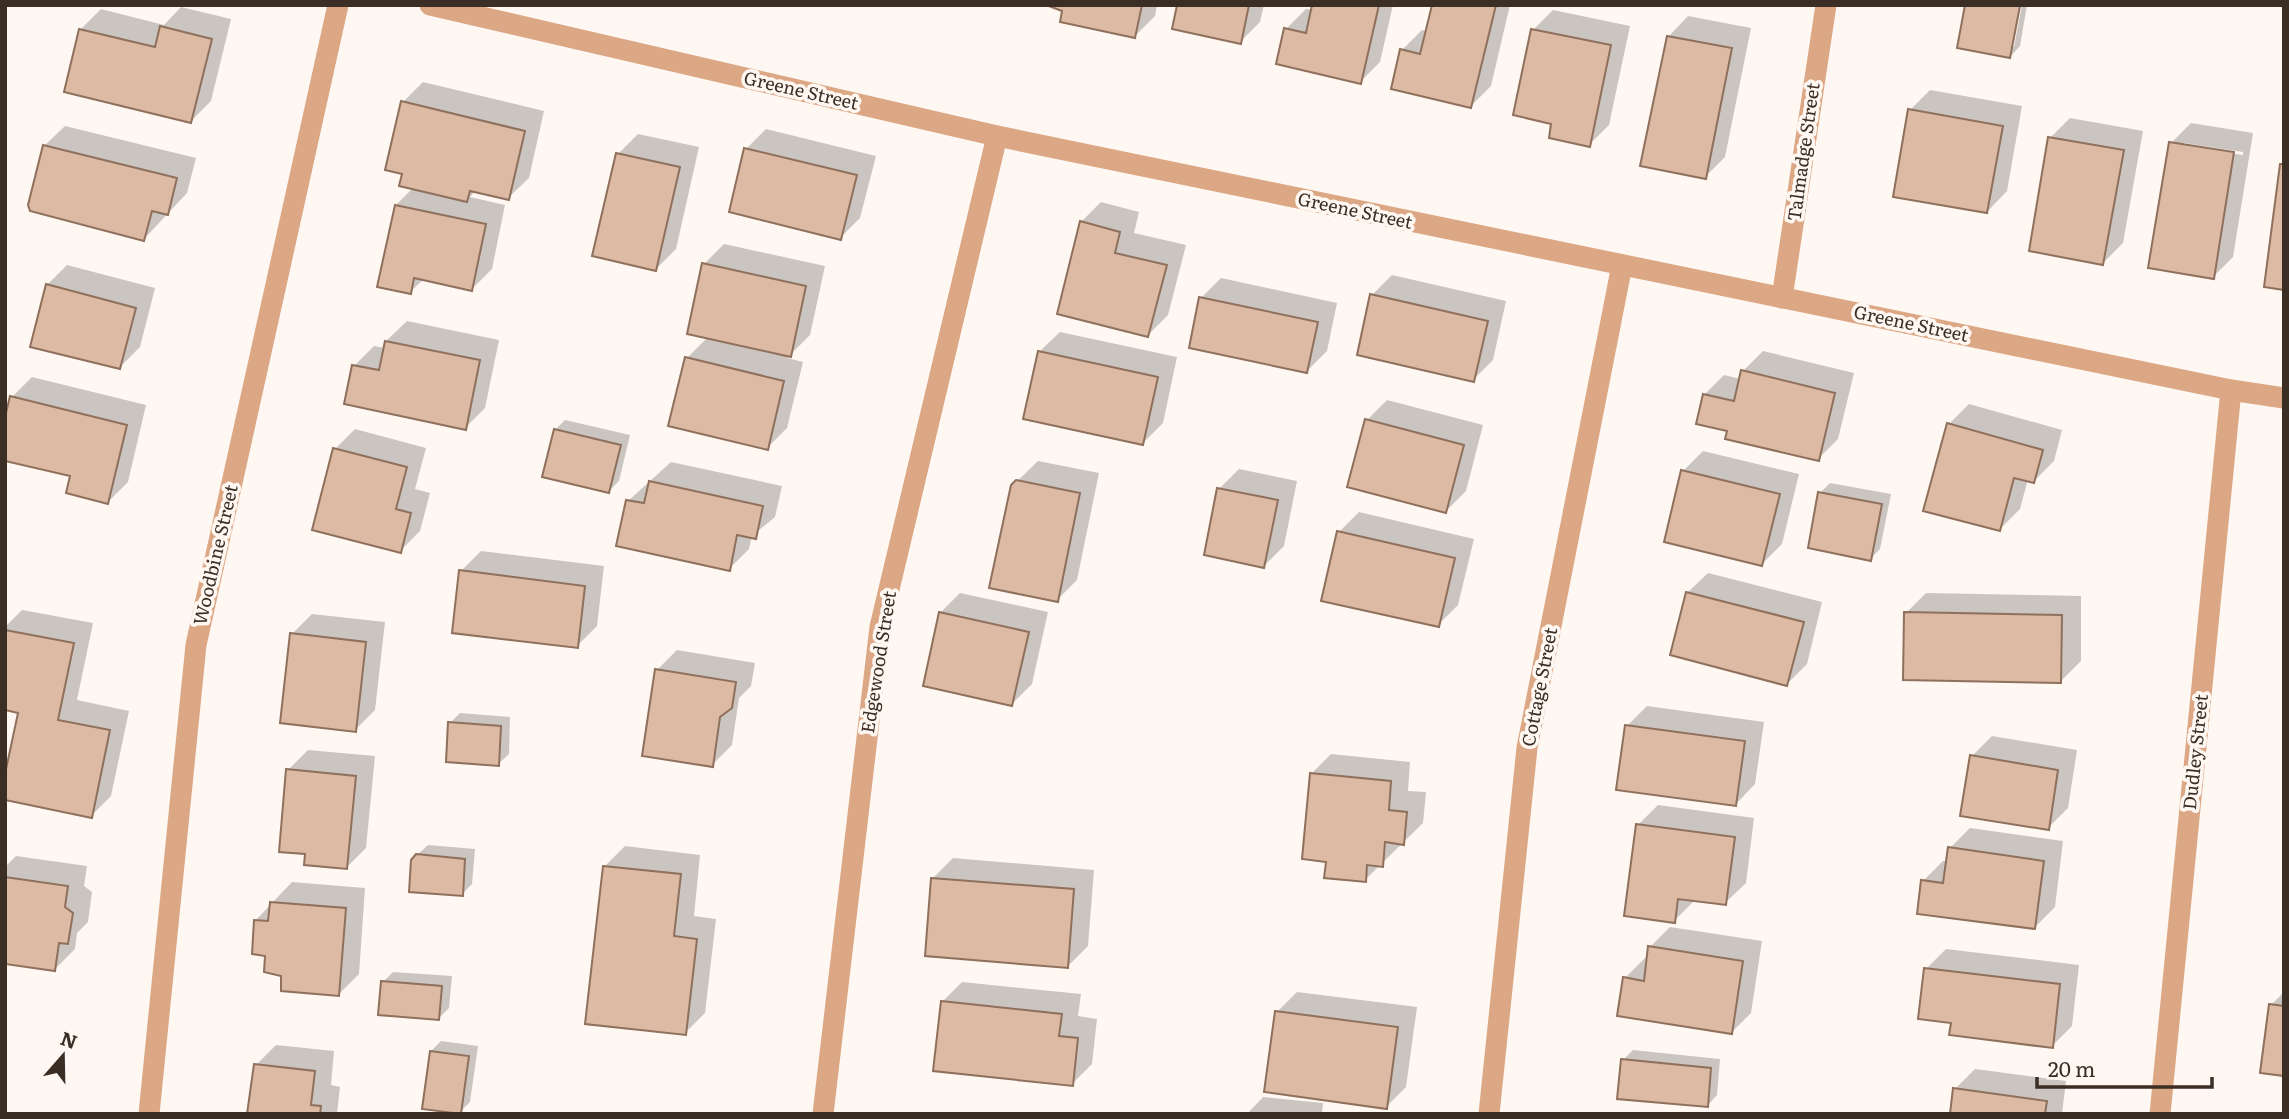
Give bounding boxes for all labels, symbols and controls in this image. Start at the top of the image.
street label: Greene Street [741,63,862,116]
street label: Talmadge Street [1779,80,1826,223]
street label: Greene Street [1295,184,1416,235]
street label: Greene Street [1851,297,1972,348]
street label: Woodbine Street [185,481,244,628]
street label: Edgewood Street [853,588,902,735]
street label: Cottage Street [1514,624,1563,749]
street label: Dudley Street [2175,692,2214,811]
north arrow [28,1021,98,1091]
text: N [57,1023,81,1055]
scale bar [2037,1046,2212,1090]
text: 20 m [2048,1052,2095,1083]

